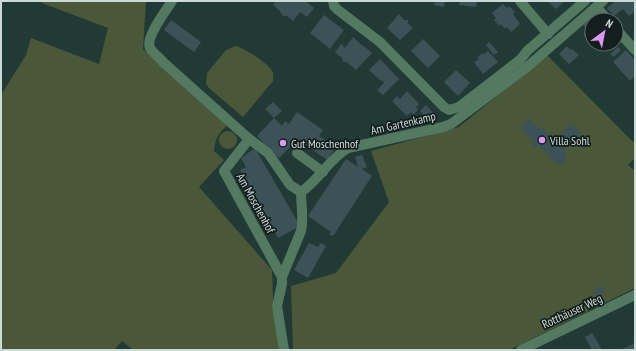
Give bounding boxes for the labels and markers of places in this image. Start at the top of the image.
place label: Villa Sohl [549,133,590,148]
marker: Villa Sohl [537,135,547,145]
place label: Gut Moschenhof [291,136,359,151]
marker: Gut Moschenhof [278,138,288,148]

